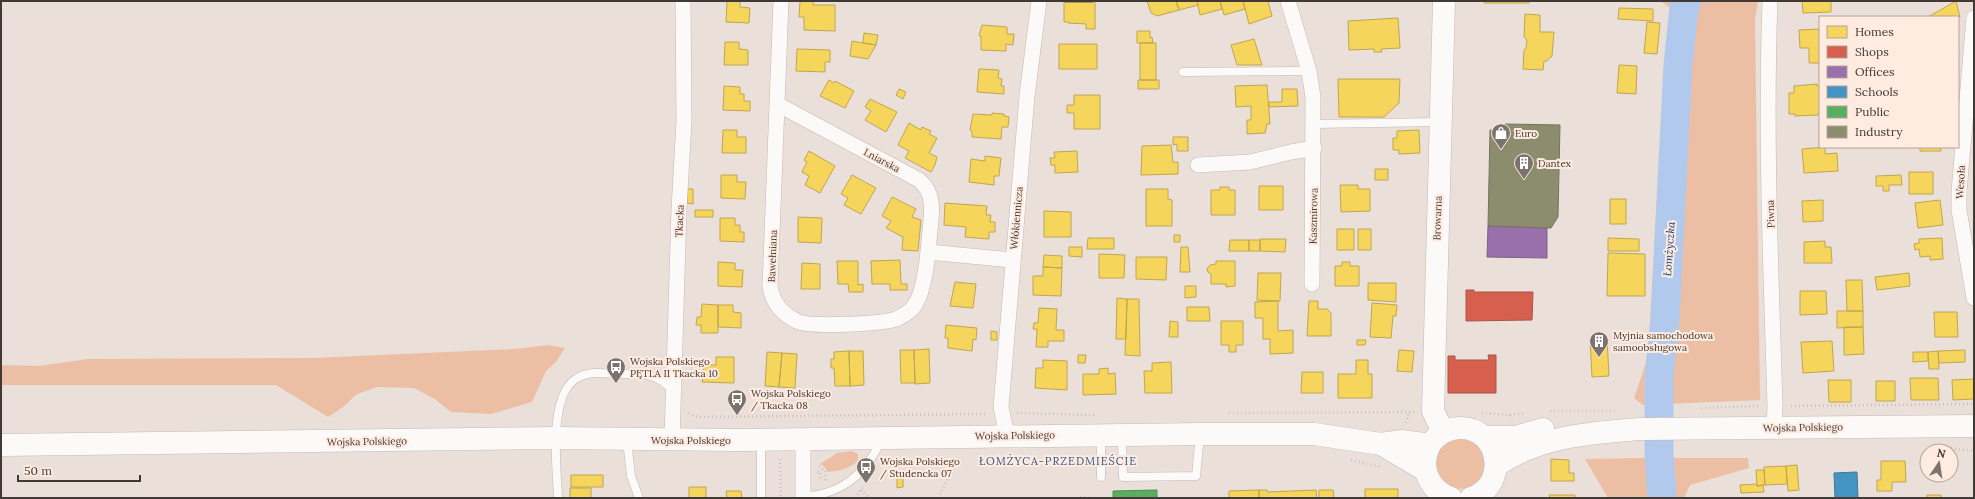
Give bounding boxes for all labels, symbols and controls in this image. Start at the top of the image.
legend [1819,16,1959,148]
text: Homes [1855,24,1894,39]
text: Shops [1855,44,1889,59]
text: Offices [1855,64,1895,79]
text: Schools [1855,84,1899,99]
text: Public [1855,104,1889,119]
shop icon: Euro [1490,122,1512,150]
text: Industry [1855,124,1903,139]
place label: Euro [1515,127,1537,140]
street label: Lniarska [861,145,902,175]
building icon: Dantex [1513,152,1535,180]
place label: Dantex [1538,157,1572,170]
street label: Wesoła [1953,165,1968,199]
street label: Włókiennicza [1007,186,1026,250]
street label: Kaszmirowa [1307,188,1320,244]
street label: Browarna [1430,195,1445,241]
street label: Piwna [1764,200,1777,228]
street label: Tkacka [672,204,687,238]
water label: Łomżyczka [1660,220,1678,277]
street label: Bawełniana [765,229,780,283]
place label: Myjnia samochodowa samoobsługowa [1613,329,1713,354]
building icon: Myjnia samochodowa samoobsługowa [1588,330,1610,358]
place label: Wojska Polskiego PĘTLA II Tkacka 10 [630,355,718,380]
bus stop icon: Wojska Polskiego PĘTLA II Tkacka 10 [605,356,627,384]
place label: Wojska Polskiego / Tkacka 08 [751,387,831,412]
bus stop icon: Wojska Polskiego / Tkacka 08 [726,388,748,416]
street label: Wojska Polskiego [1763,420,1843,435]
street label: Wojska Polskiego [975,428,1055,443]
street label: Wojska Polskiego [327,434,407,449]
street label: Wojska Polskiego [651,434,731,447]
north arrow [1919,443,1959,483]
text: N [1936,445,1947,461]
district label: ŁOMŻYCA-PRZEDMIEŚCIE [979,453,1137,468]
place label: Wojska Polskiego / Studencka 07 [880,455,960,480]
bus stop icon: Wojska Polskiego / Studencka 07 [855,456,877,484]
scale bar [18,457,140,483]
text: 50 m [24,463,52,478]

